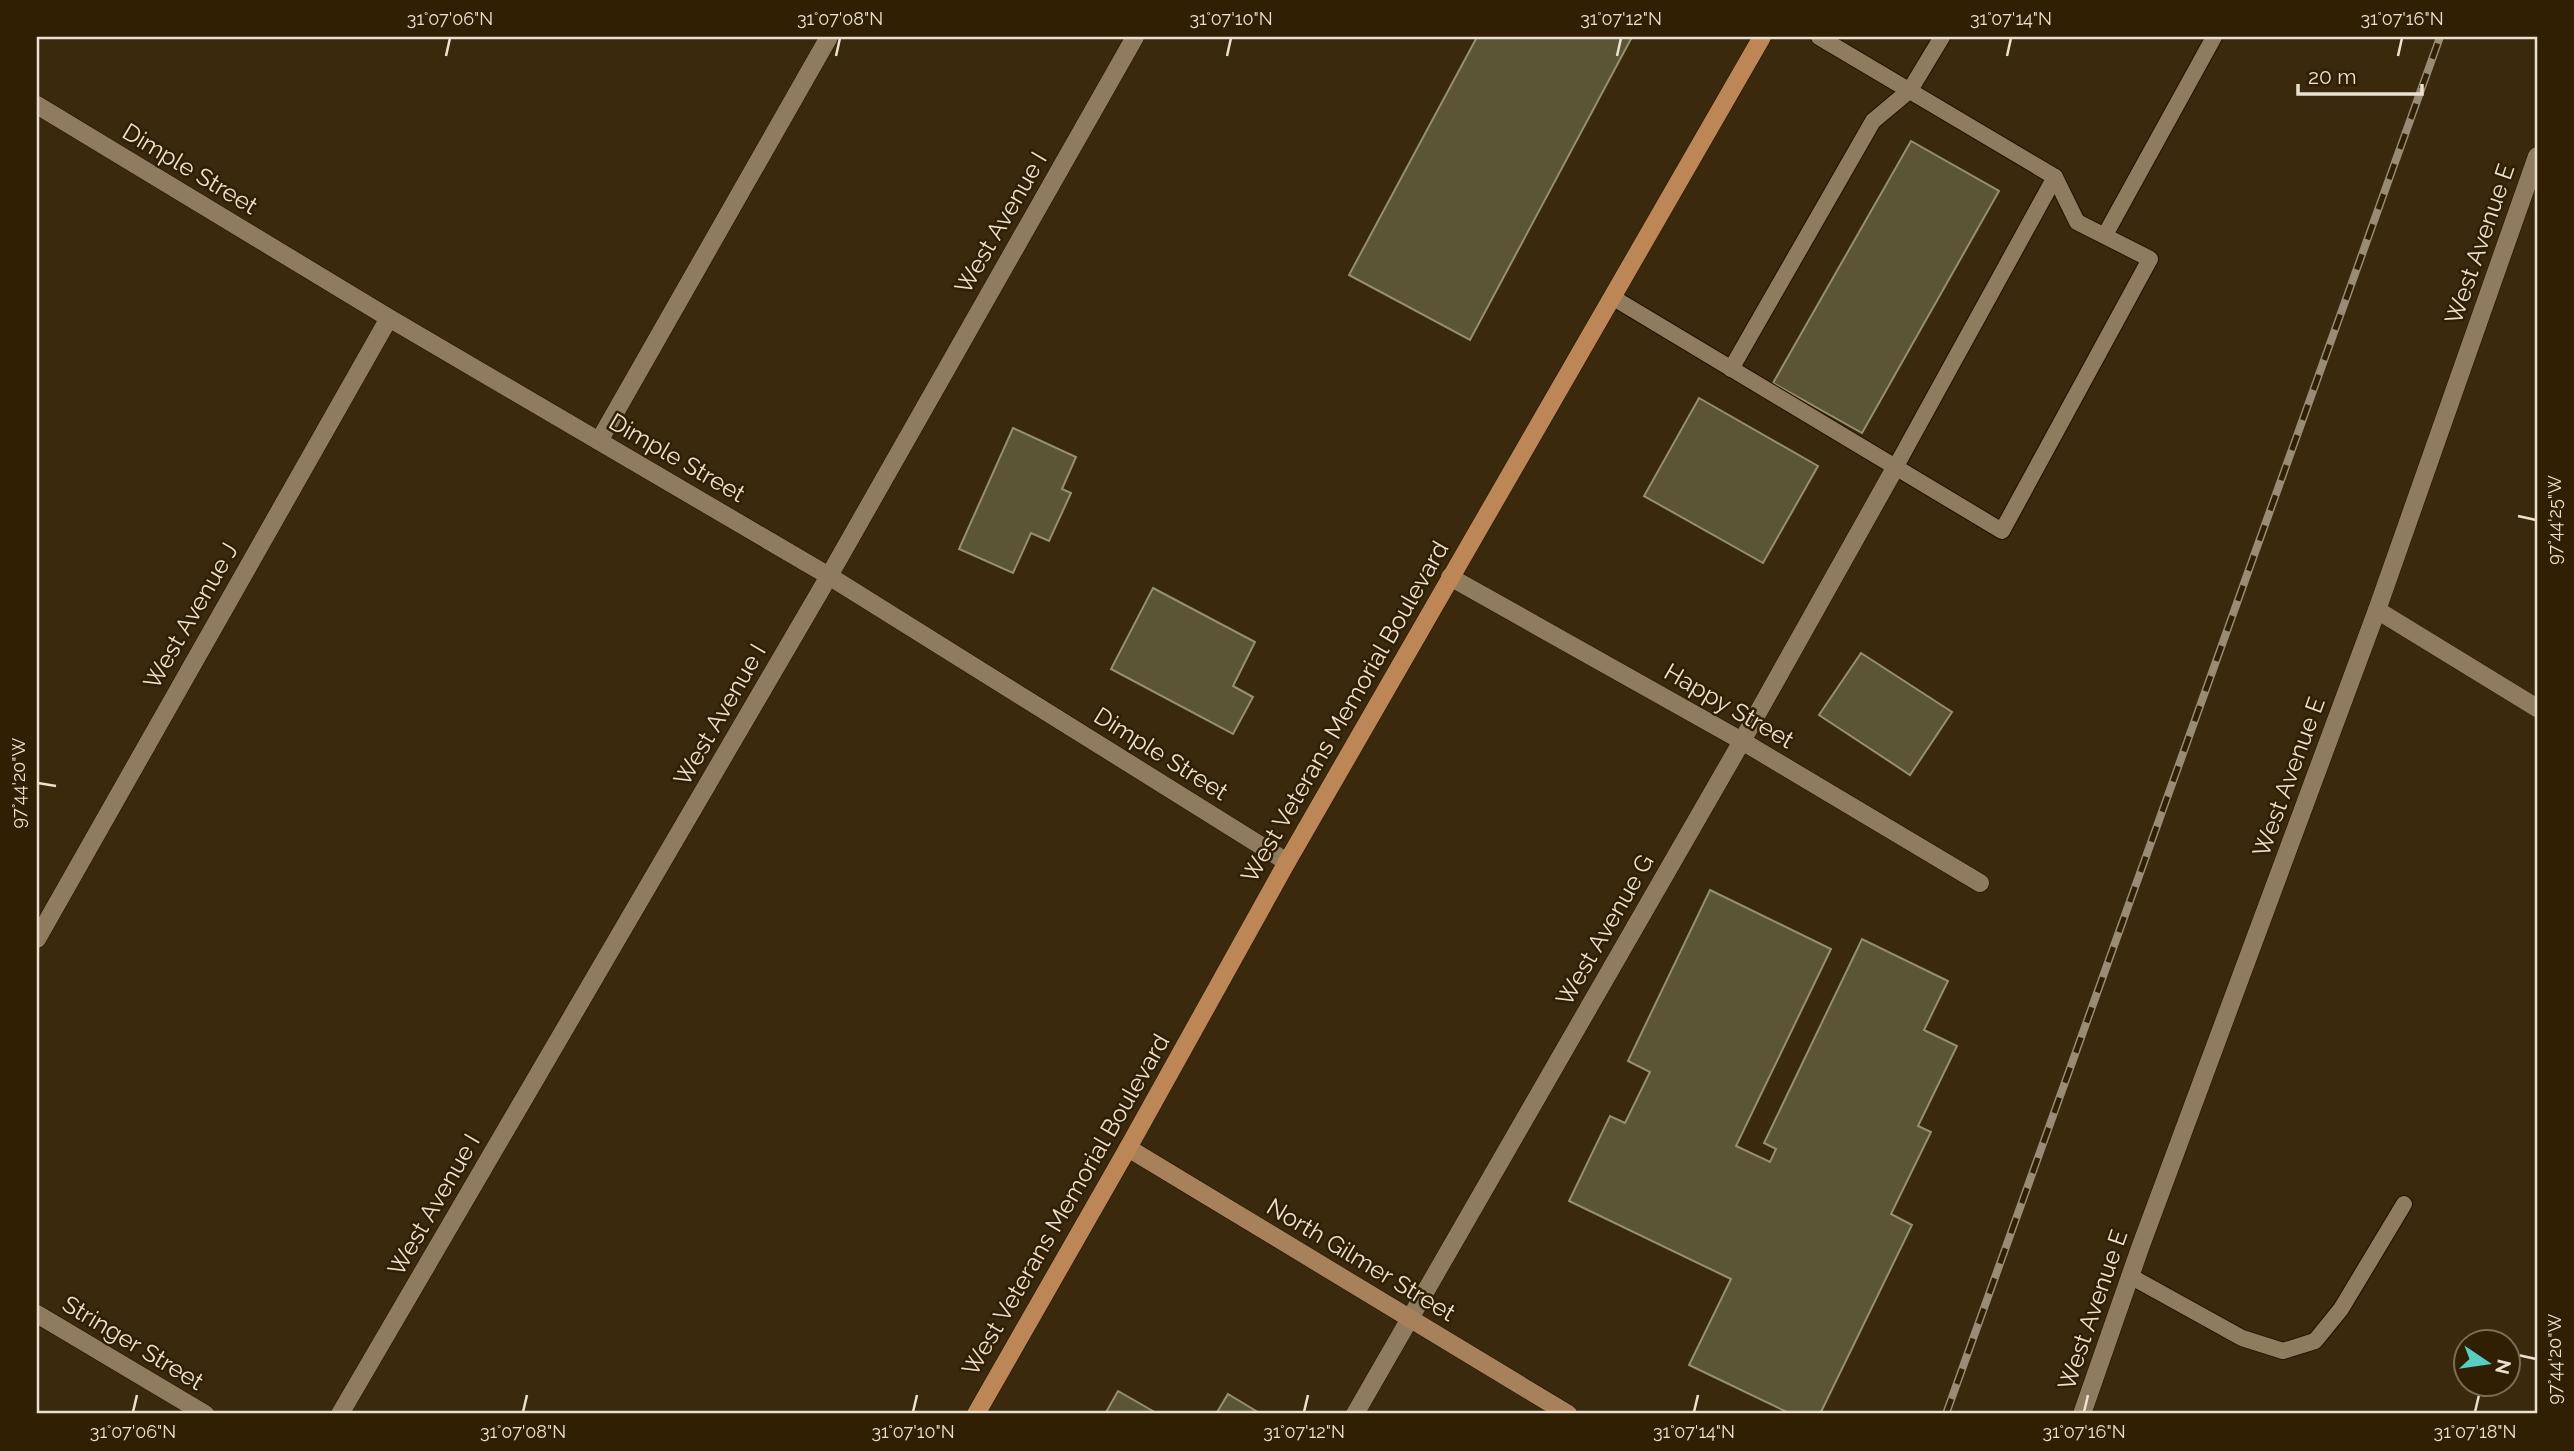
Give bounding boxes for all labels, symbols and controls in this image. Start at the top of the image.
text: 31°07'06"N [407,8,493,29]
text: 31°07'08"N [797,8,883,29]
text: 31°07'10"N [1189,8,1273,29]
text: 31°07'12"N [1580,8,1662,29]
text: 31°07'14"N [1970,8,2052,29]
text: 31°07'16"N [2360,8,2444,29]
scale bar [2298,52,2422,96]
text: 20 m [2308,64,2356,89]
street label: Dimple Street [117,117,263,220]
street label: West Avenue I [948,147,1053,299]
street label: West Avenue E [2439,160,2521,328]
street label: Dimple Street [604,407,751,508]
text: 97°44'25"W [2544,475,2565,565]
street label: West Veterans Memorial Boulevard [1235,536,1455,888]
street label: West Avenue J [137,538,244,694]
street label: West Avenue I [667,639,772,791]
street label: Happy Street [1659,657,1799,754]
street label: West Avenue E [2246,693,2331,861]
street label: Dimple Street [1089,701,1234,806]
text: 97°44'20"W [8,737,29,828]
street label: West Avenue G [1549,849,1660,1011]
street label: West Veterans Memorial Boulevard [956,1029,1176,1381]
street label: West Avenue I [381,1129,486,1281]
street label: North Gilmer Street [1262,1192,1461,1327]
street label: West Avenue E [2052,1226,2134,1394]
street label: Stringer Street [57,1289,209,1396]
text: 97°44'20"W [2544,1313,2565,1404]
north arrow [2452,1328,2522,1398]
text: N [2491,1357,2516,1376]
text: 31°07'06"N [90,1421,176,1442]
text: 31°07'08"N [480,1421,566,1442]
text: 31°07'10"N [871,1421,955,1442]
text: 31°07'12"N [1263,1421,1345,1442]
text: 31°07'14"N [1653,1421,1735,1442]
text: 31°07'16"N [2042,1421,2126,1442]
text: 31°07'18"N [2434,1421,2516,1442]

